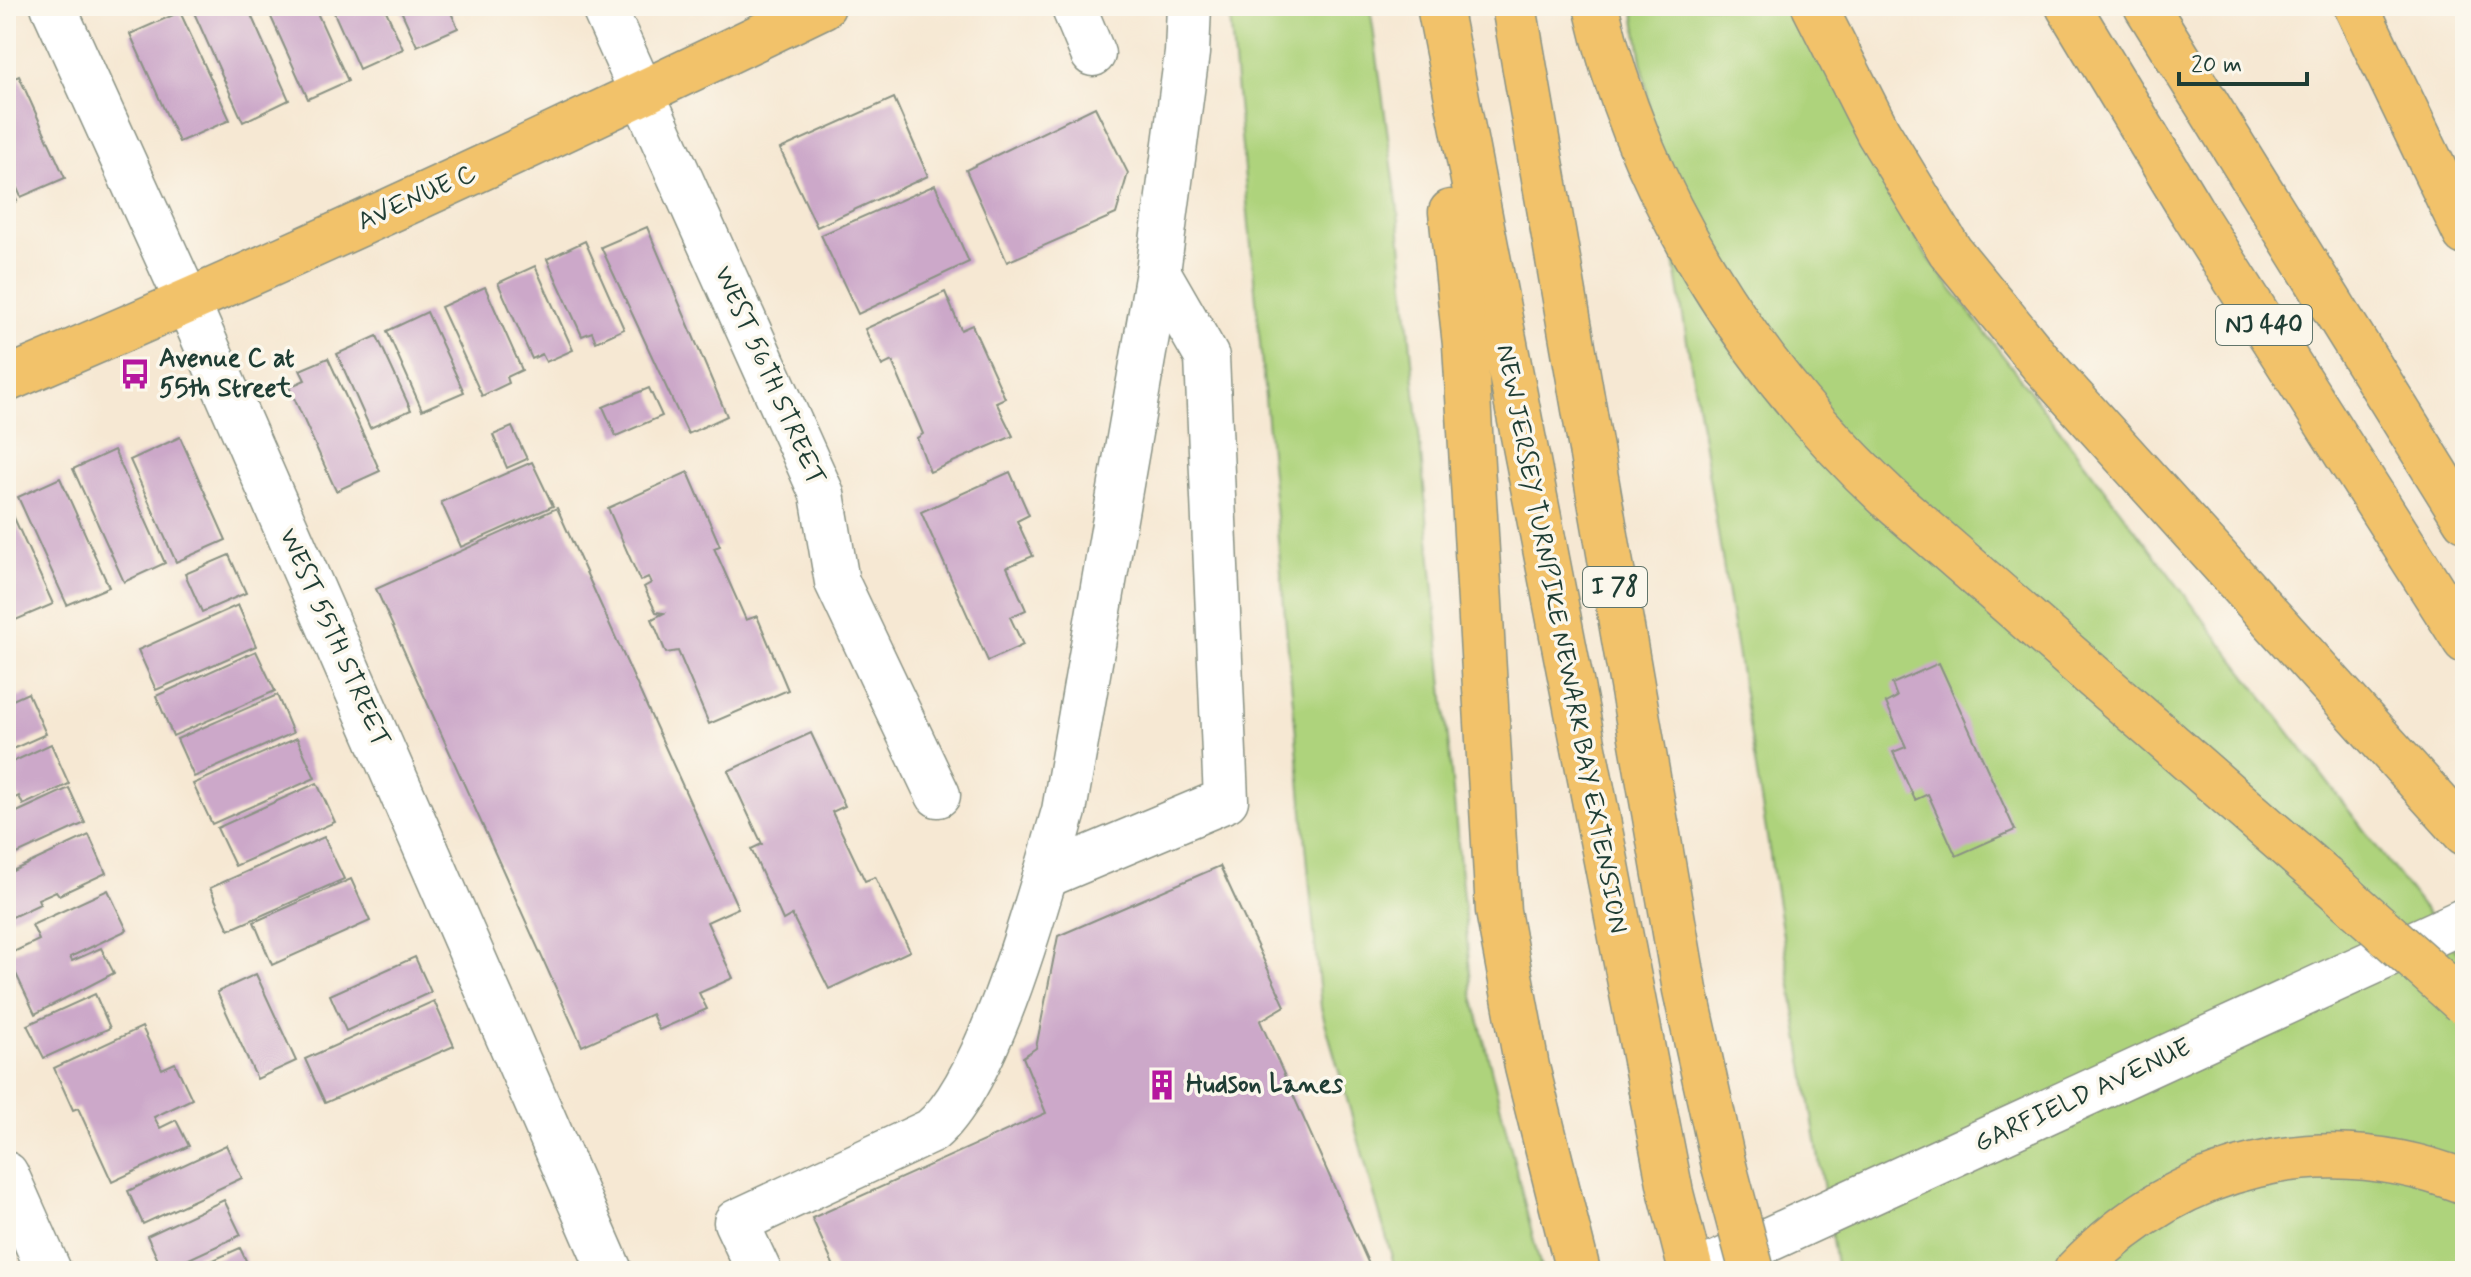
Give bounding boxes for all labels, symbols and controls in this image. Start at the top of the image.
scale bar [2179,36,2307,86]
text: 20 m [2191,50,2242,81]
street label: AVENUE C [352,157,482,239]
street label: WEST 56TH STREET [705,261,833,491]
road number: NJ 440 [2216,305,2312,345]
place label: Avenue C at 55th Street [159,342,295,406]
street label: NEW JERSEY TURNPIKE NEWARK BAY EXTENSION [1487,342,1635,936]
bus stop icon: Avenue C at 55th Street [118,357,152,391]
street label: WEST 55TH STREET [270,523,398,753]
road number: I 78 [1583,567,1647,607]
street label: GARFIELD AVENUE [1969,1031,2197,1161]
building icon: Hudson Lanes [1145,1068,1179,1102]
place label: Hudson Lanes [1186,1068,1343,1102]

